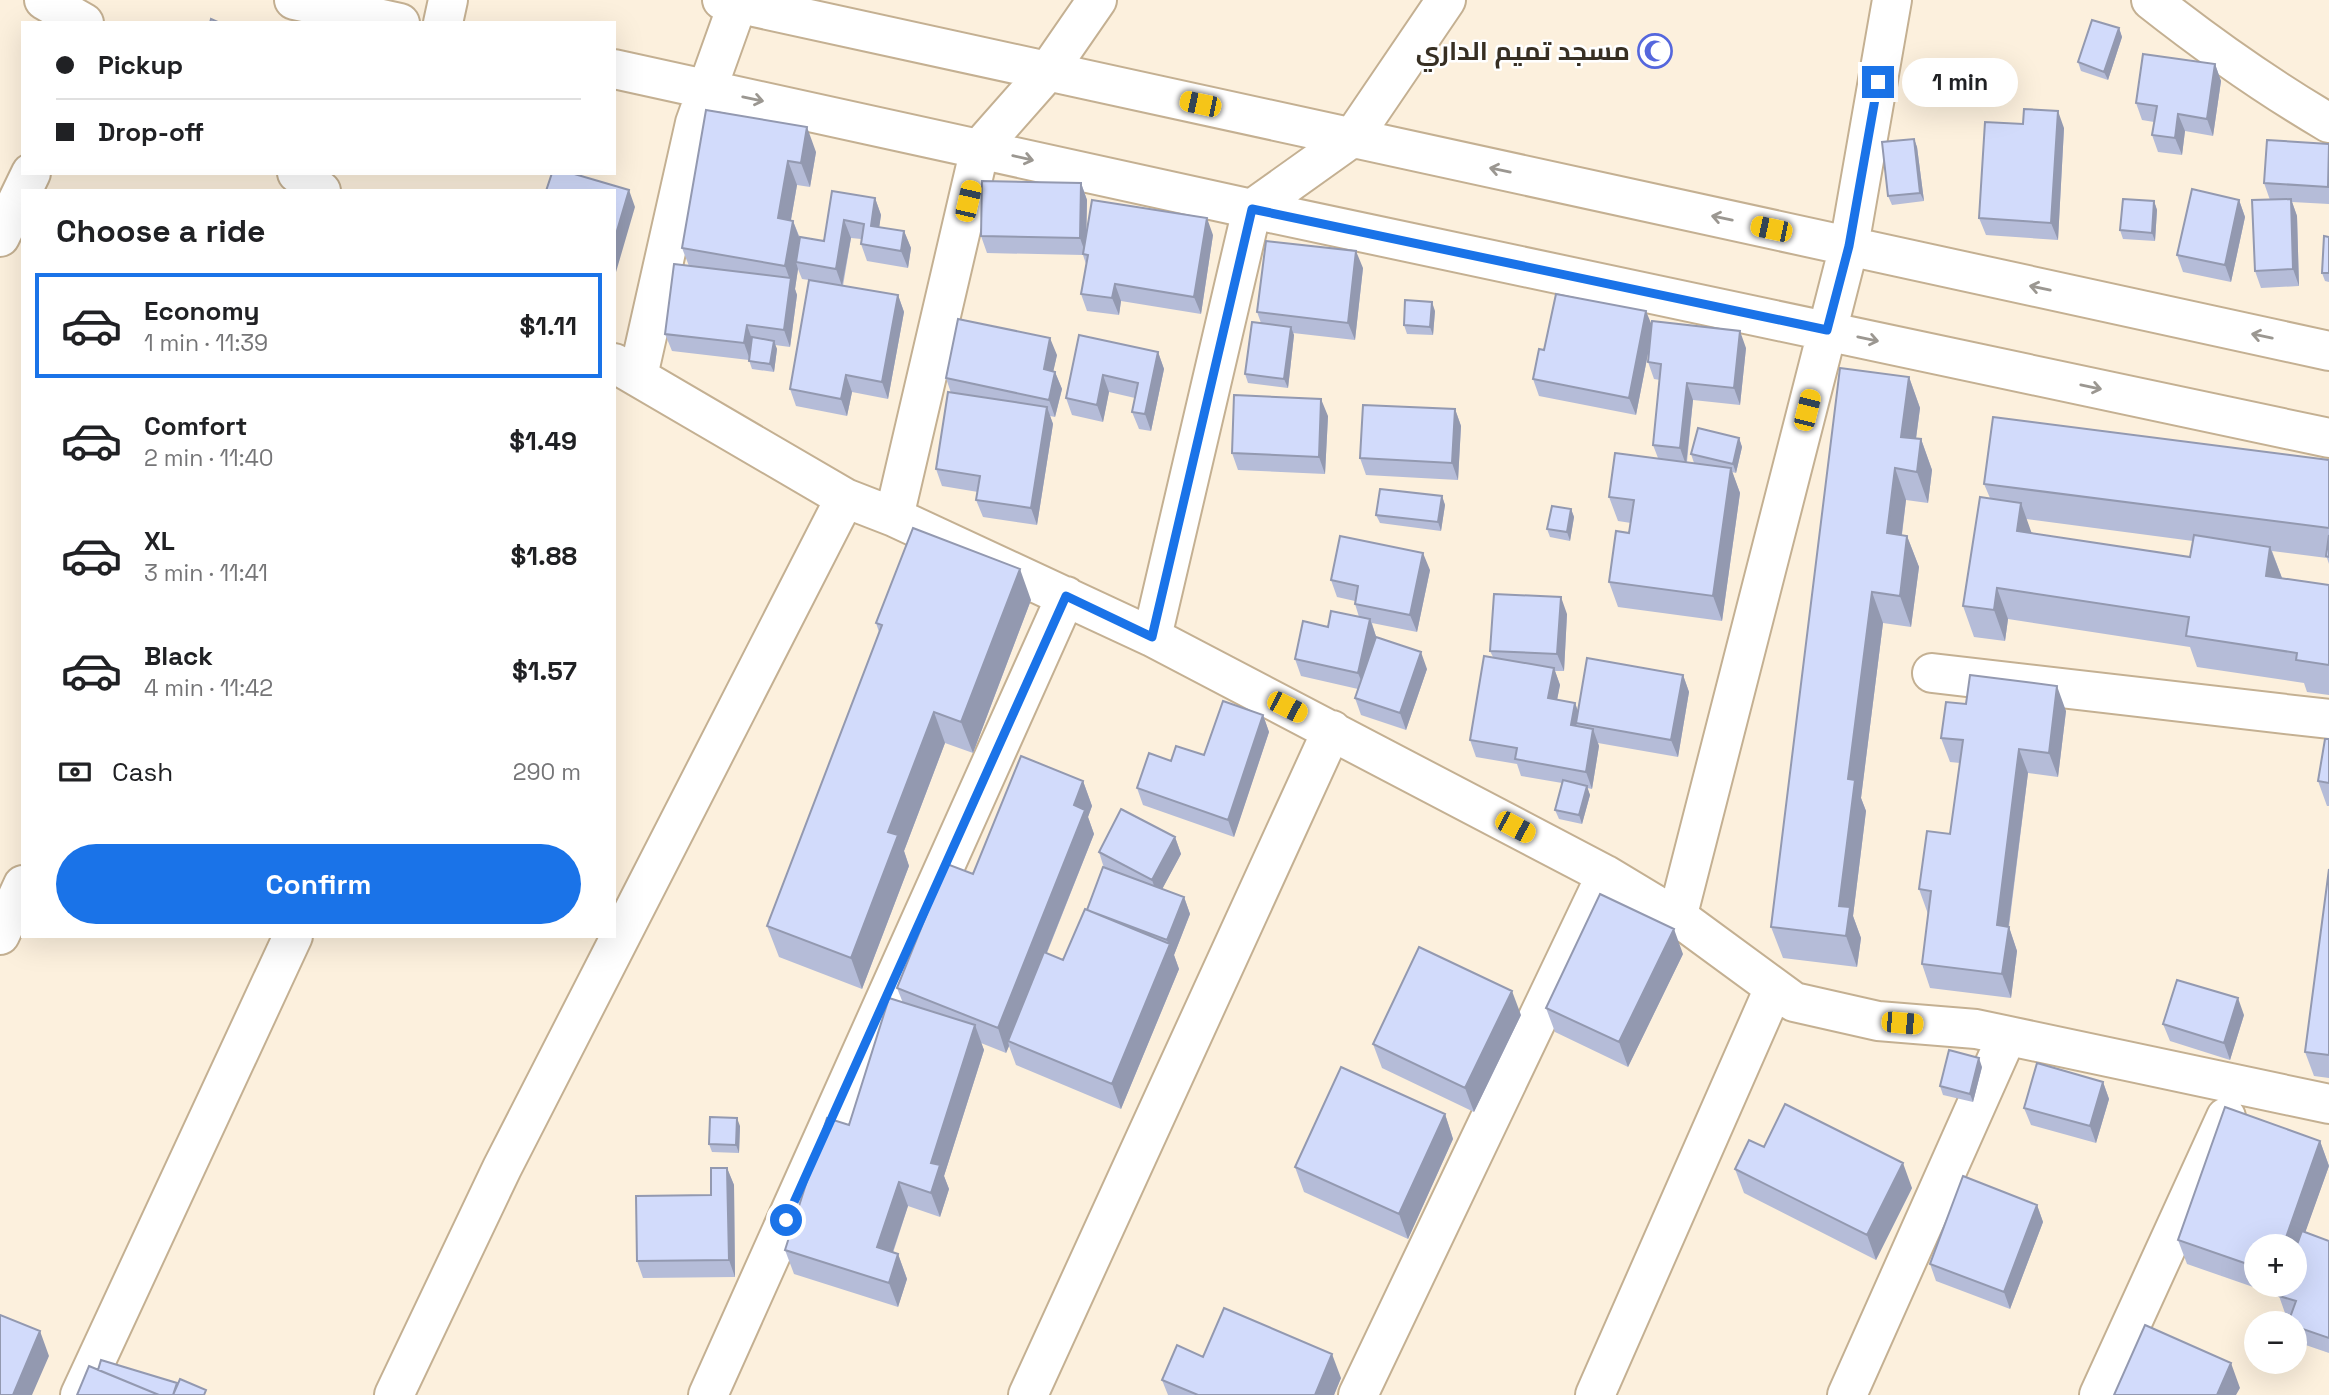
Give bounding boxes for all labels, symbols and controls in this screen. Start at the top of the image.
mosque icon: مسجد تميم الداري [1636,32,1674,70]
place label: مسجد تميم الداري [1416,34,1630,72]
text: Pickup [98,48,183,82]
callout: 1 min [1902,57,2018,106]
route end [1862,66,1894,98]
text: 1 min [1932,67,1988,97]
car [1178,89,1223,119]
one-way arrow [741,92,764,106]
text: Drop-off [98,115,204,149]
one-way arrow [1011,151,1034,165]
one-way arrow [1489,162,1512,176]
car [954,178,983,224]
text: Choose a ride [56,211,266,251]
one-way arrow [1711,211,1734,225]
car [1749,214,1794,244]
one-way arrow [2029,280,2052,294]
icon: car [60,294,123,357]
text: Economy [144,294,260,328]
text: $1.11 [520,309,577,343]
text: 1 min · 11:39 [144,328,268,358]
one-way arrow [2251,329,2274,343]
one-way arrow [1856,333,1879,346]
one-way arrow [2079,381,2102,395]
car [1792,387,1823,433]
icon: car [60,409,123,472]
text: Comfort [144,409,247,443]
text: $1.49 [509,424,577,458]
text: 2 min · 11:40 [144,443,274,473]
icon: car [60,524,123,587]
text: XL [144,524,175,558]
text: $1.88 [511,539,577,573]
text: 3 min · 11:41 [144,558,268,588]
icon: car [60,639,123,702]
text: Black [144,639,213,673]
text: $1.57 [512,654,577,688]
text: 4 min · 11:42 [144,673,273,703]
car [1264,688,1311,726]
icon: cash [56,753,94,791]
text: Cash [112,755,173,789]
text: 290 m [513,757,581,787]
car [1492,808,1539,846]
button: Confirm [56,844,581,924]
car [1881,1011,1924,1035]
route start [770,1204,802,1236]
map controls [2244,1234,2307,1374]
button: + [2244,1234,2307,1297]
button: − [2244,1311,2307,1374]

